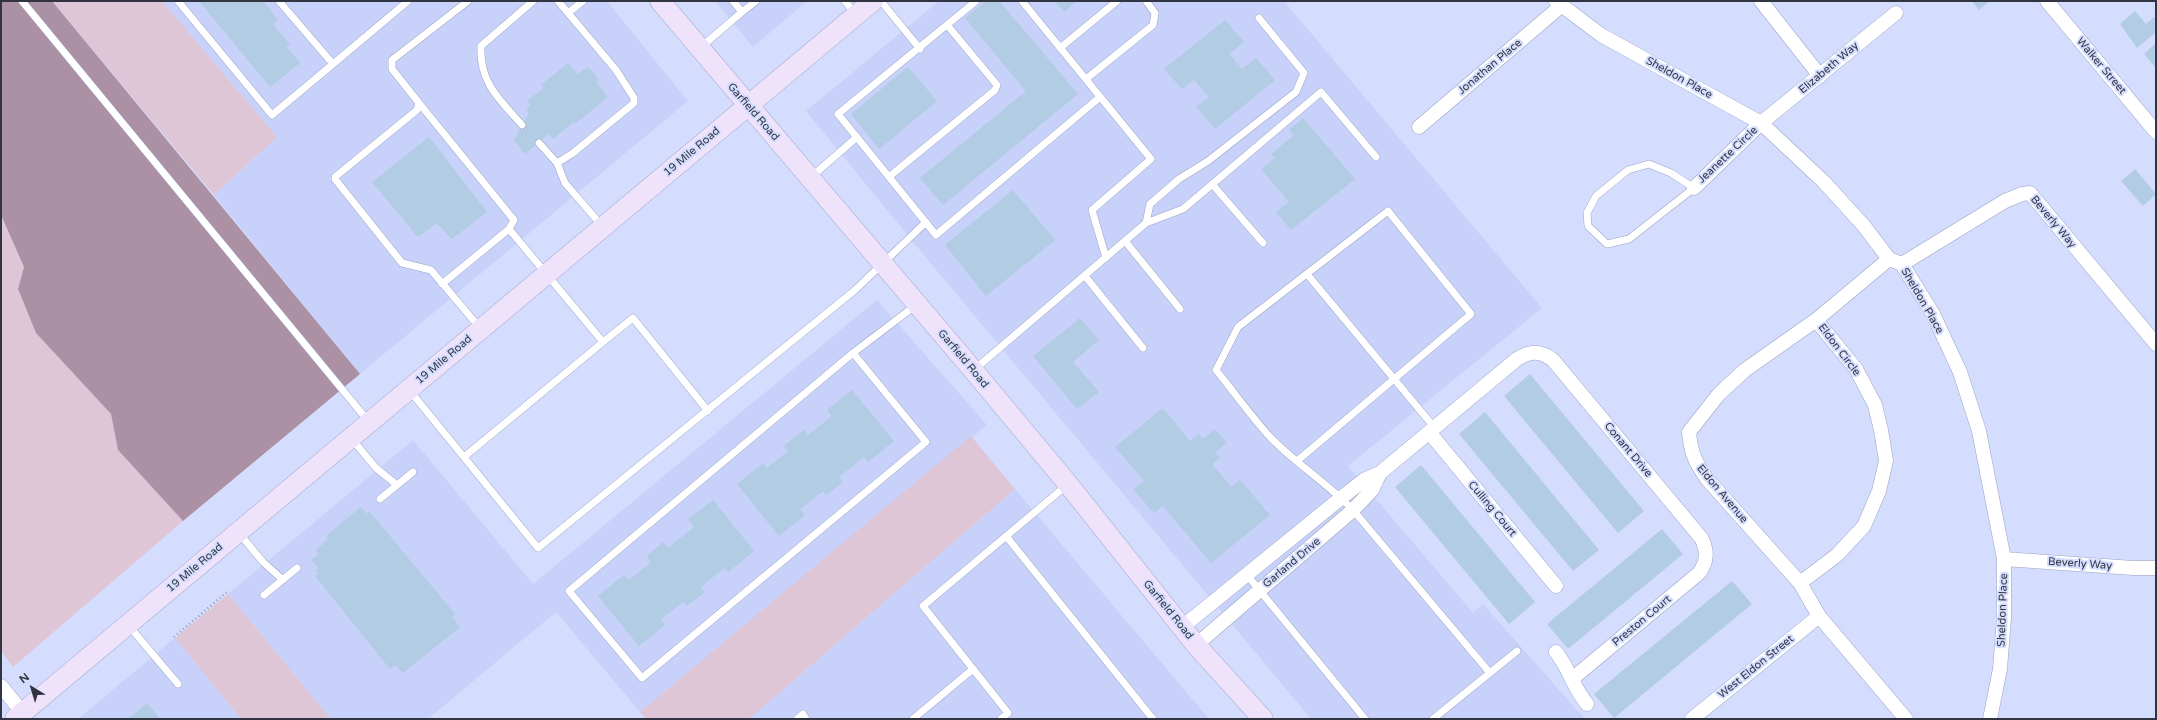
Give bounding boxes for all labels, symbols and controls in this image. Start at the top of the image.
street label: Walker Street [2073,35,2129,97]
street label: Jonathan Place [1455,36,1525,98]
street label: Elizabeth Way [1797,39,1861,97]
street label: Sheldon Place [1644,54,1714,102]
street label: Garfield Road [724,80,782,144]
street label: Jeanette Circle [1695,124,1761,186]
street label: 19 Mile Road [661,125,723,179]
street label: Beverly Way [2027,193,2079,251]
street label: Sheldon Place [1898,266,1946,336]
street label: Eldon Circle [1815,321,1863,379]
street label: Garfield Road [935,327,991,391]
street label: 19 Mile Road [413,333,475,387]
street label: Conant Drive [1601,420,1655,480]
street label: Eldon Avenue [1694,462,1750,526]
street label: Culling Court [1465,479,1519,539]
street label: Garland Drive [1260,535,1324,591]
street label: 19 Mile Road [164,541,226,595]
street label: Beverly Way [2048,555,2112,573]
street label: Sheldon Place [1995,573,2011,647]
street label: Garfield Road [1140,578,1196,642]
street label: Preston Court [1610,593,1674,649]
street label: West Eldon Street [1716,632,1796,702]
north arrow [12,668,52,708]
text: N [17,670,32,686]

